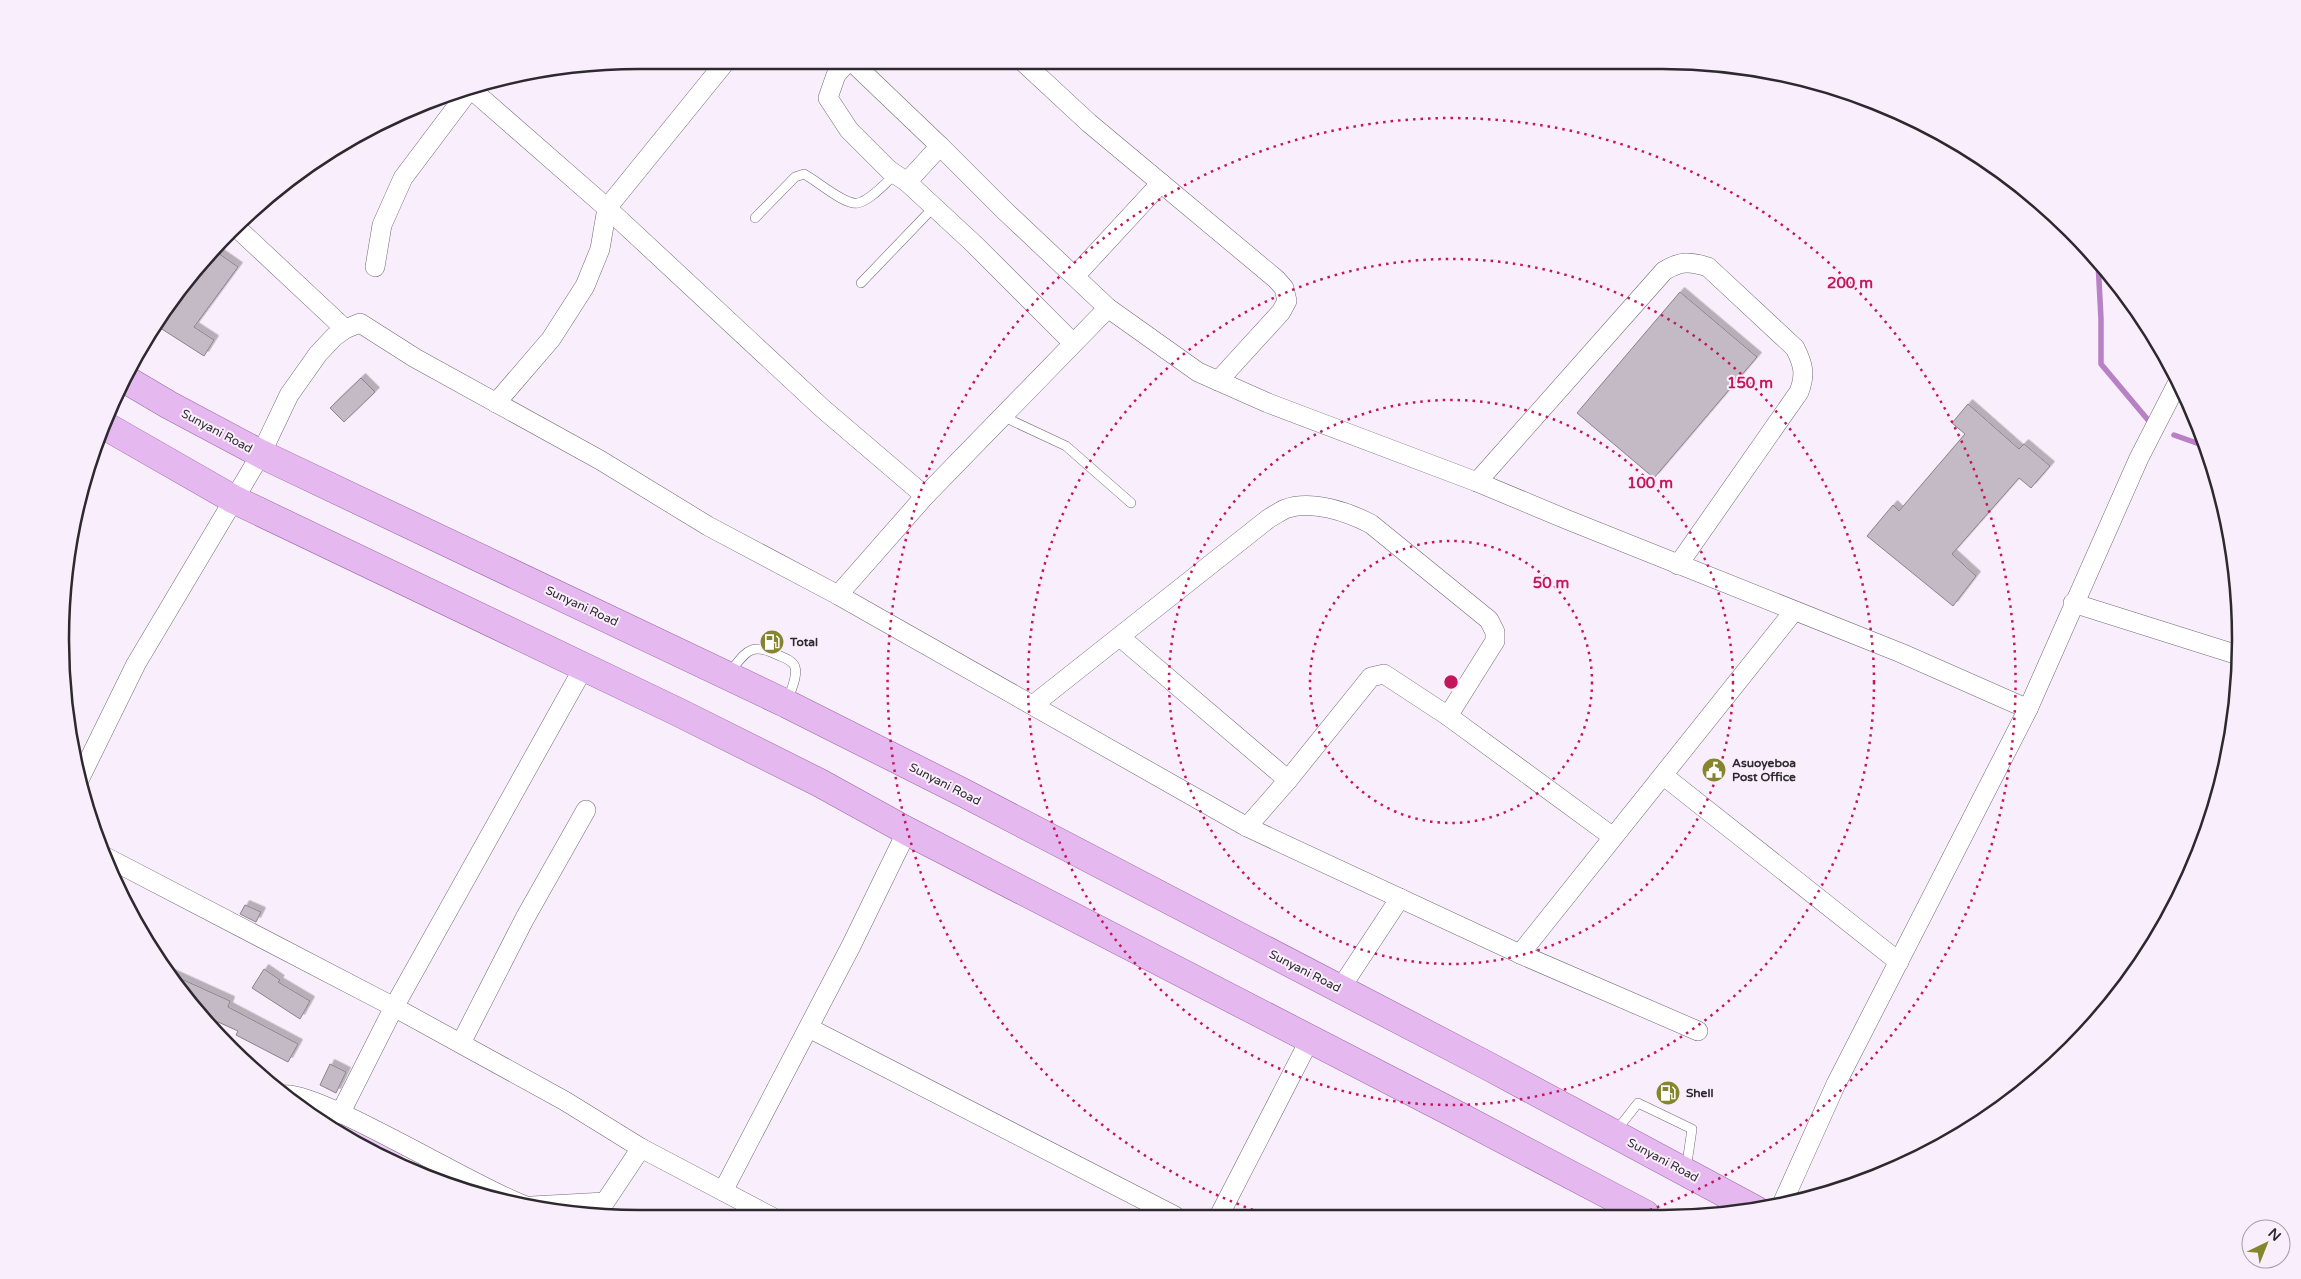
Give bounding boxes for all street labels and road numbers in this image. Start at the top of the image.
street label: Sunyani Road [179,406,255,456]
street label: Sunyani Road [543,583,621,629]
street label: Sunyani Road [907,760,983,808]
street label: Sunyani Road [1267,947,1343,995]
street label: Sunyani Road [1625,1135,1701,1185]

